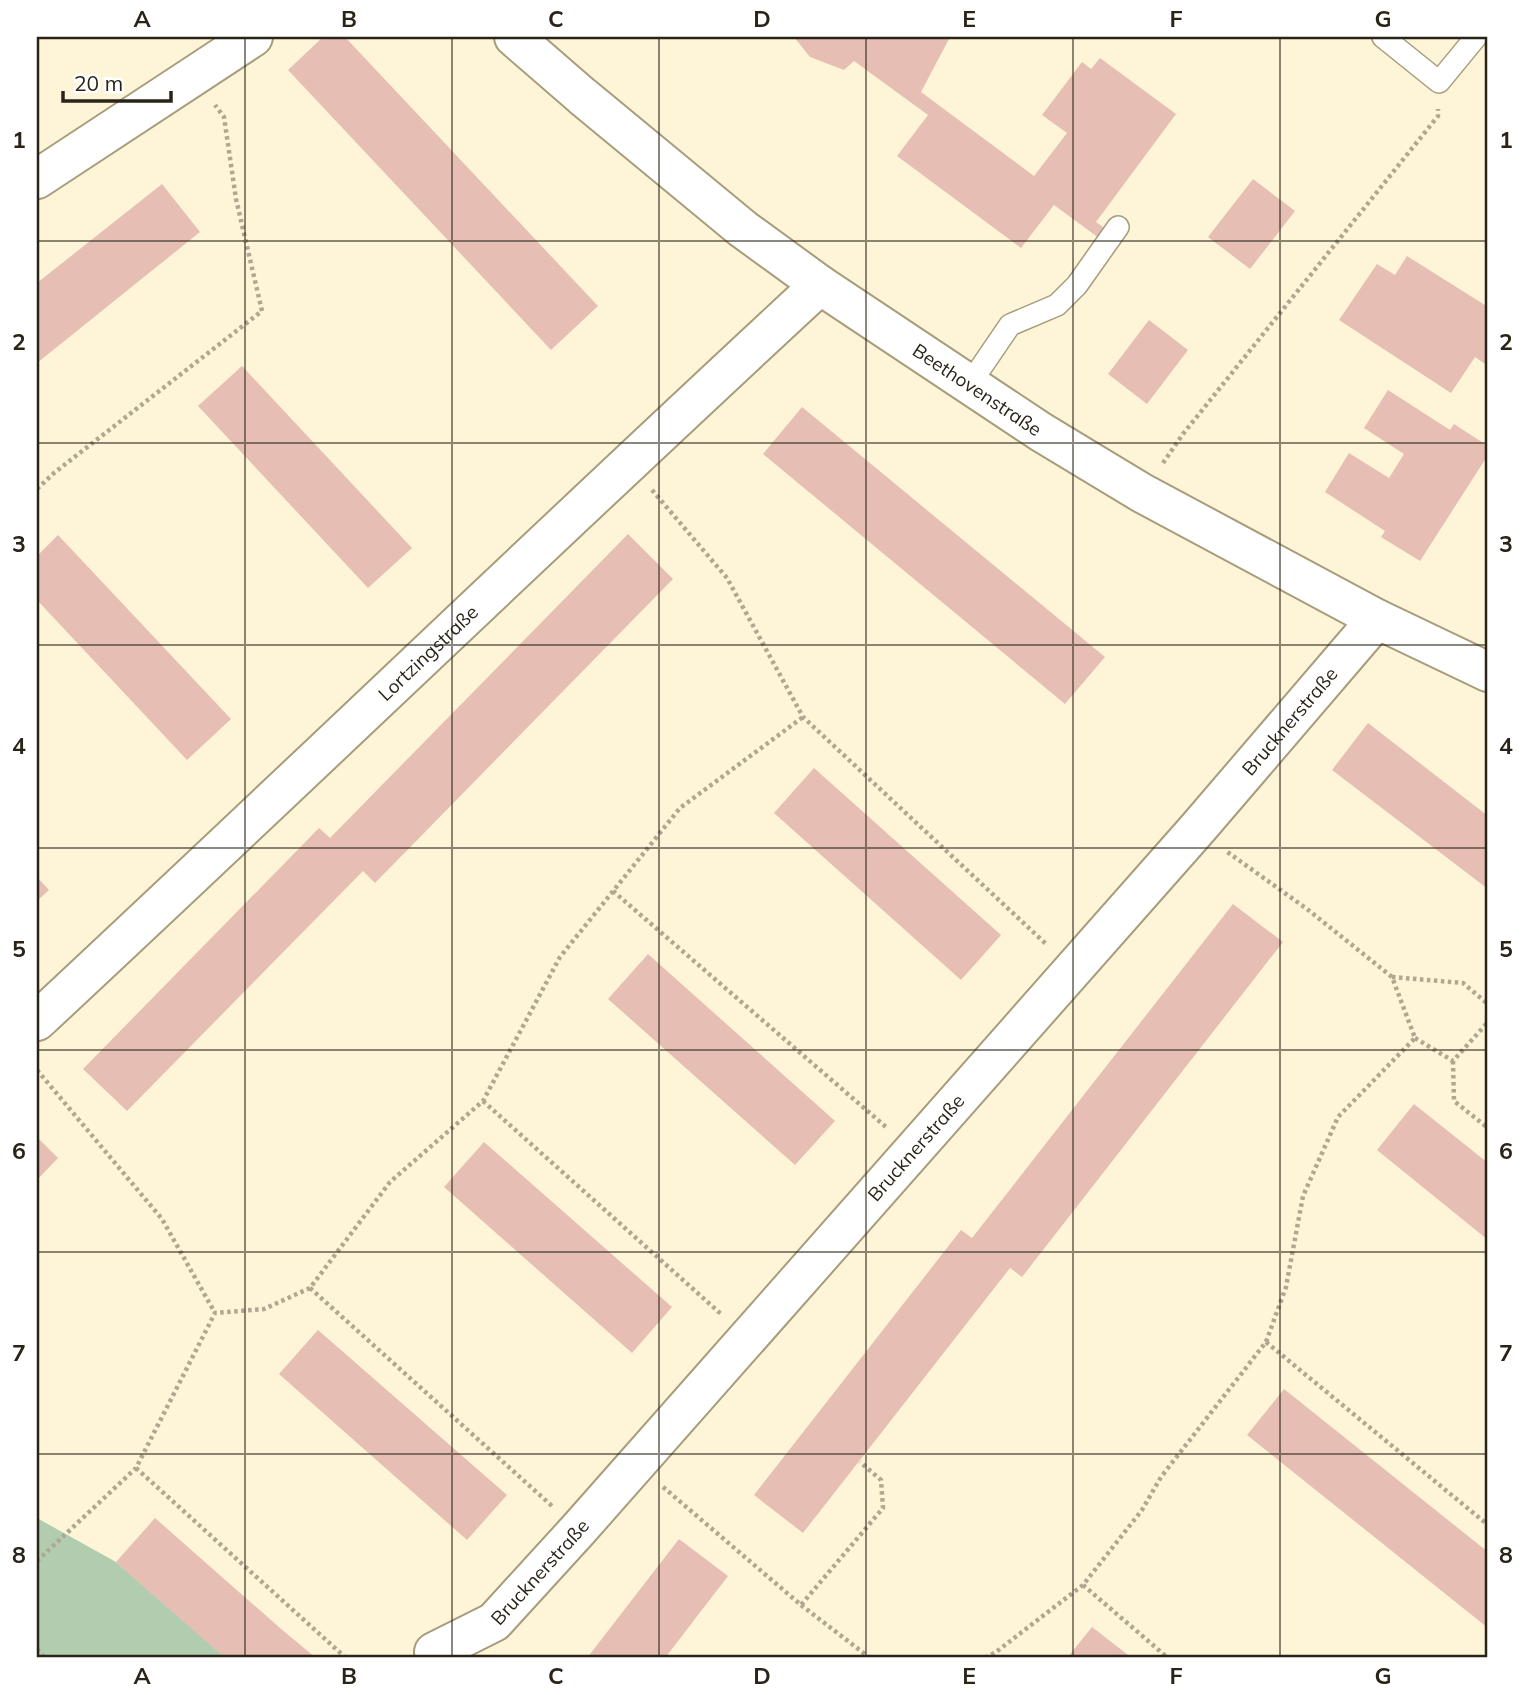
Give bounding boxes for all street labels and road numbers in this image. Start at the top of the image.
street label: Beethovenstraße [908,338,1046,441]
street label: Lortzingstraße [373,600,483,706]
street label: Brucknerstraße [1237,662,1343,780]
street label: Brucknerstraße [862,1089,969,1206]
street label: Brucknerstraße [485,1514,594,1630]

